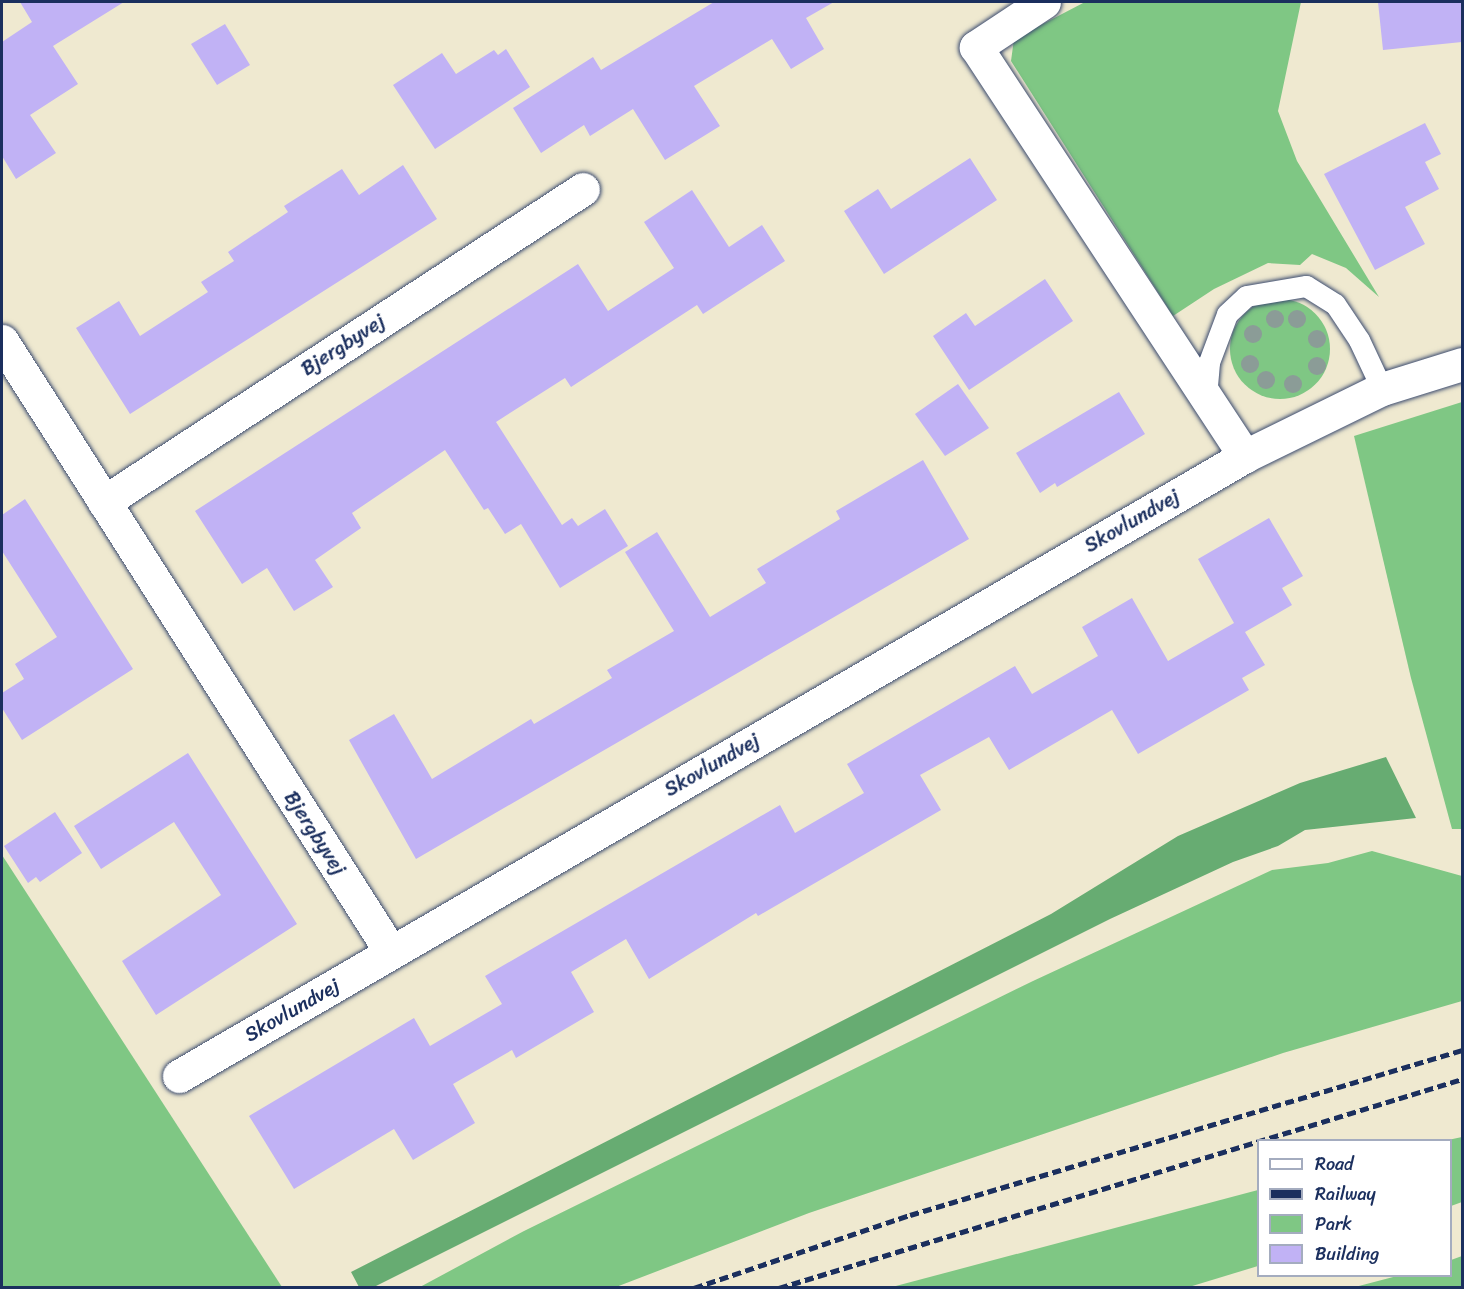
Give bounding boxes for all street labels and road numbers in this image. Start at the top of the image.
street label: Bjergbyvej [297,309,389,381]
street label: Skovlundvej [1080,484,1184,558]
street label: Skovlundvej [660,728,764,802]
street label: Bjergbyvej [279,787,351,879]
street label: Skovlundvej [240,973,344,1047]

